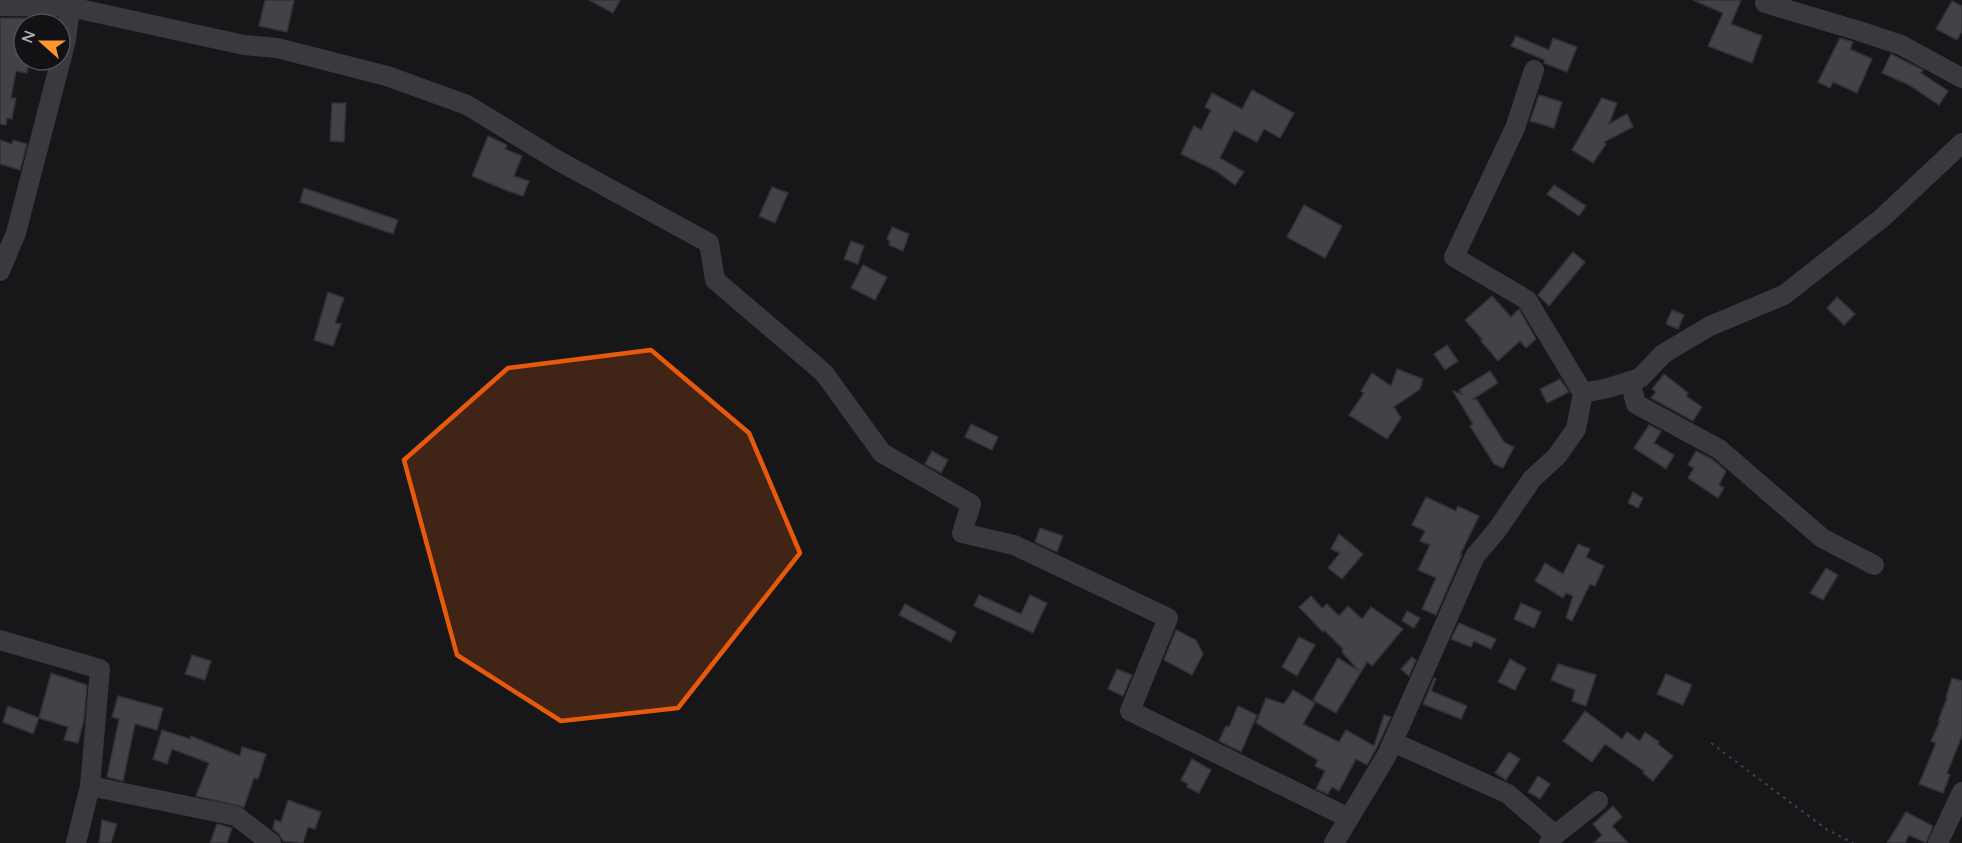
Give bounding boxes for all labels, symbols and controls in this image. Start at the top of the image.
north arrow [12,12,72,72]
text: N [17,28,39,46]

